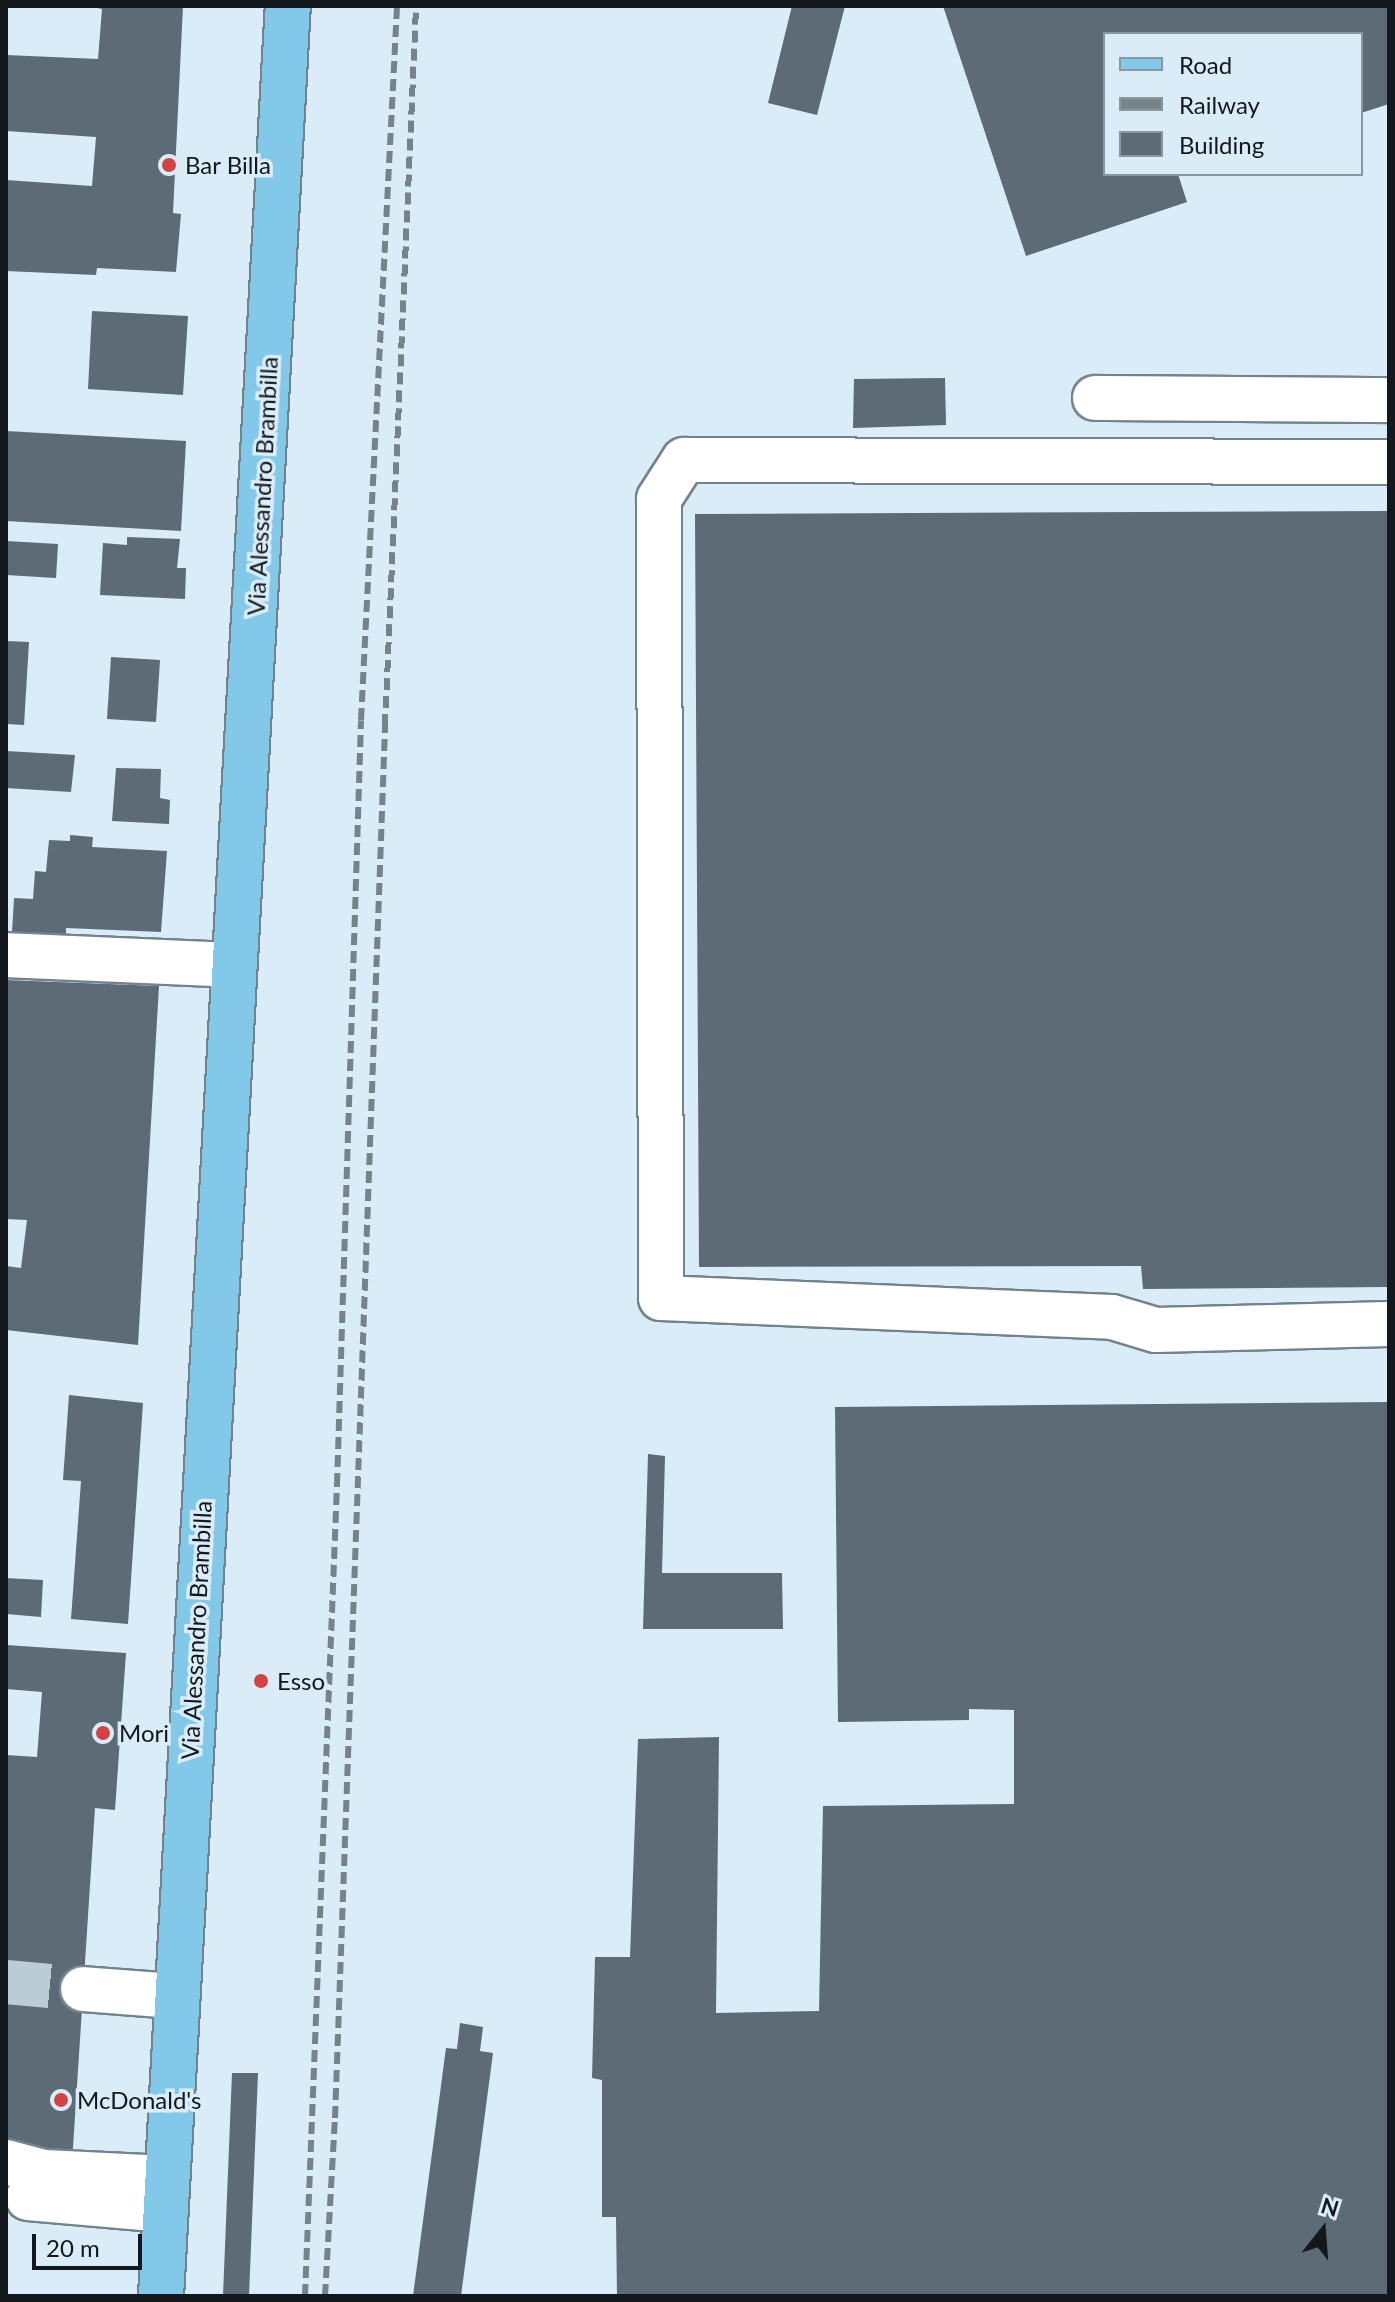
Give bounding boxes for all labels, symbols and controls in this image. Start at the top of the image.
legend [1103,32,1363,176]
text: Road [1179,50,1232,79]
text: Railway [1179,90,1260,119]
text: Building [1179,130,1264,159]
place label: Bar Billa [185,151,271,179]
marker: Bar Billa [160,156,178,174]
street label: Via Alessandro Brambilla [241,355,283,617]
street label: Via Alessandro Brambilla [175,1499,217,1761]
place label: Esso [277,1667,325,1695]
marker: Esso [252,1672,270,1690]
place label: Mori [119,1719,169,1747]
marker: Mori [94,1724,112,1742]
place label: McDonald's [77,2086,201,2114]
marker: McDonald's [52,2091,70,2109]
north arrow [1283,2190,1363,2270]
text: N [1318,2191,1342,2222]
scale bar [36,2218,146,2268]
text: 20 m [46,2233,100,2262]

